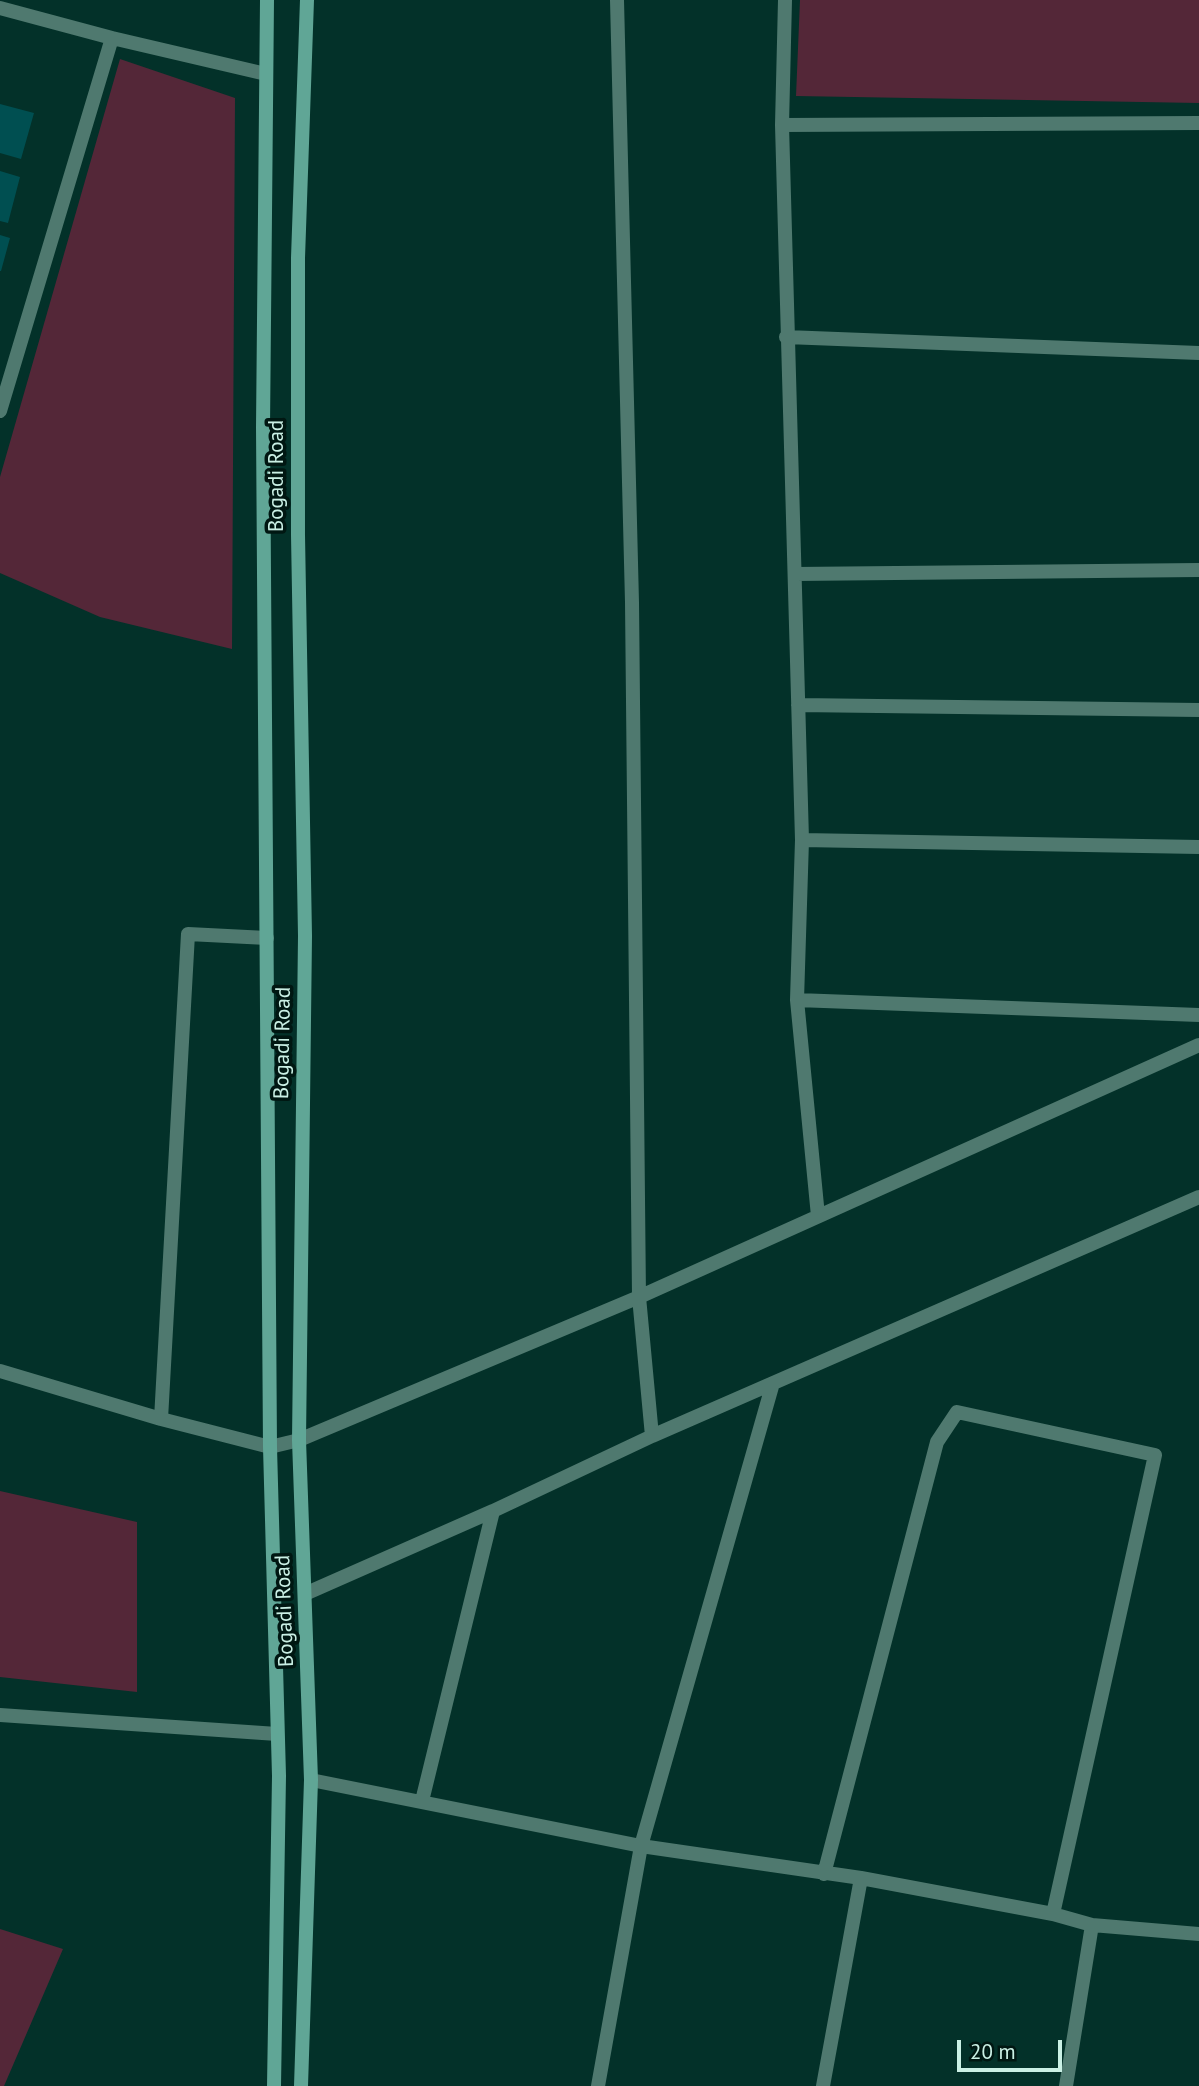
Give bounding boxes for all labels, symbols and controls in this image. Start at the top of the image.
street label: Bogadi Road [264,420,290,532]
street label: Bogadi Road [269,987,297,1099]
street label: Bogadi Road [270,1554,300,1668]
scale bar [961,2026,1066,2070]
text: 20 m [970,2038,1016,2065]

